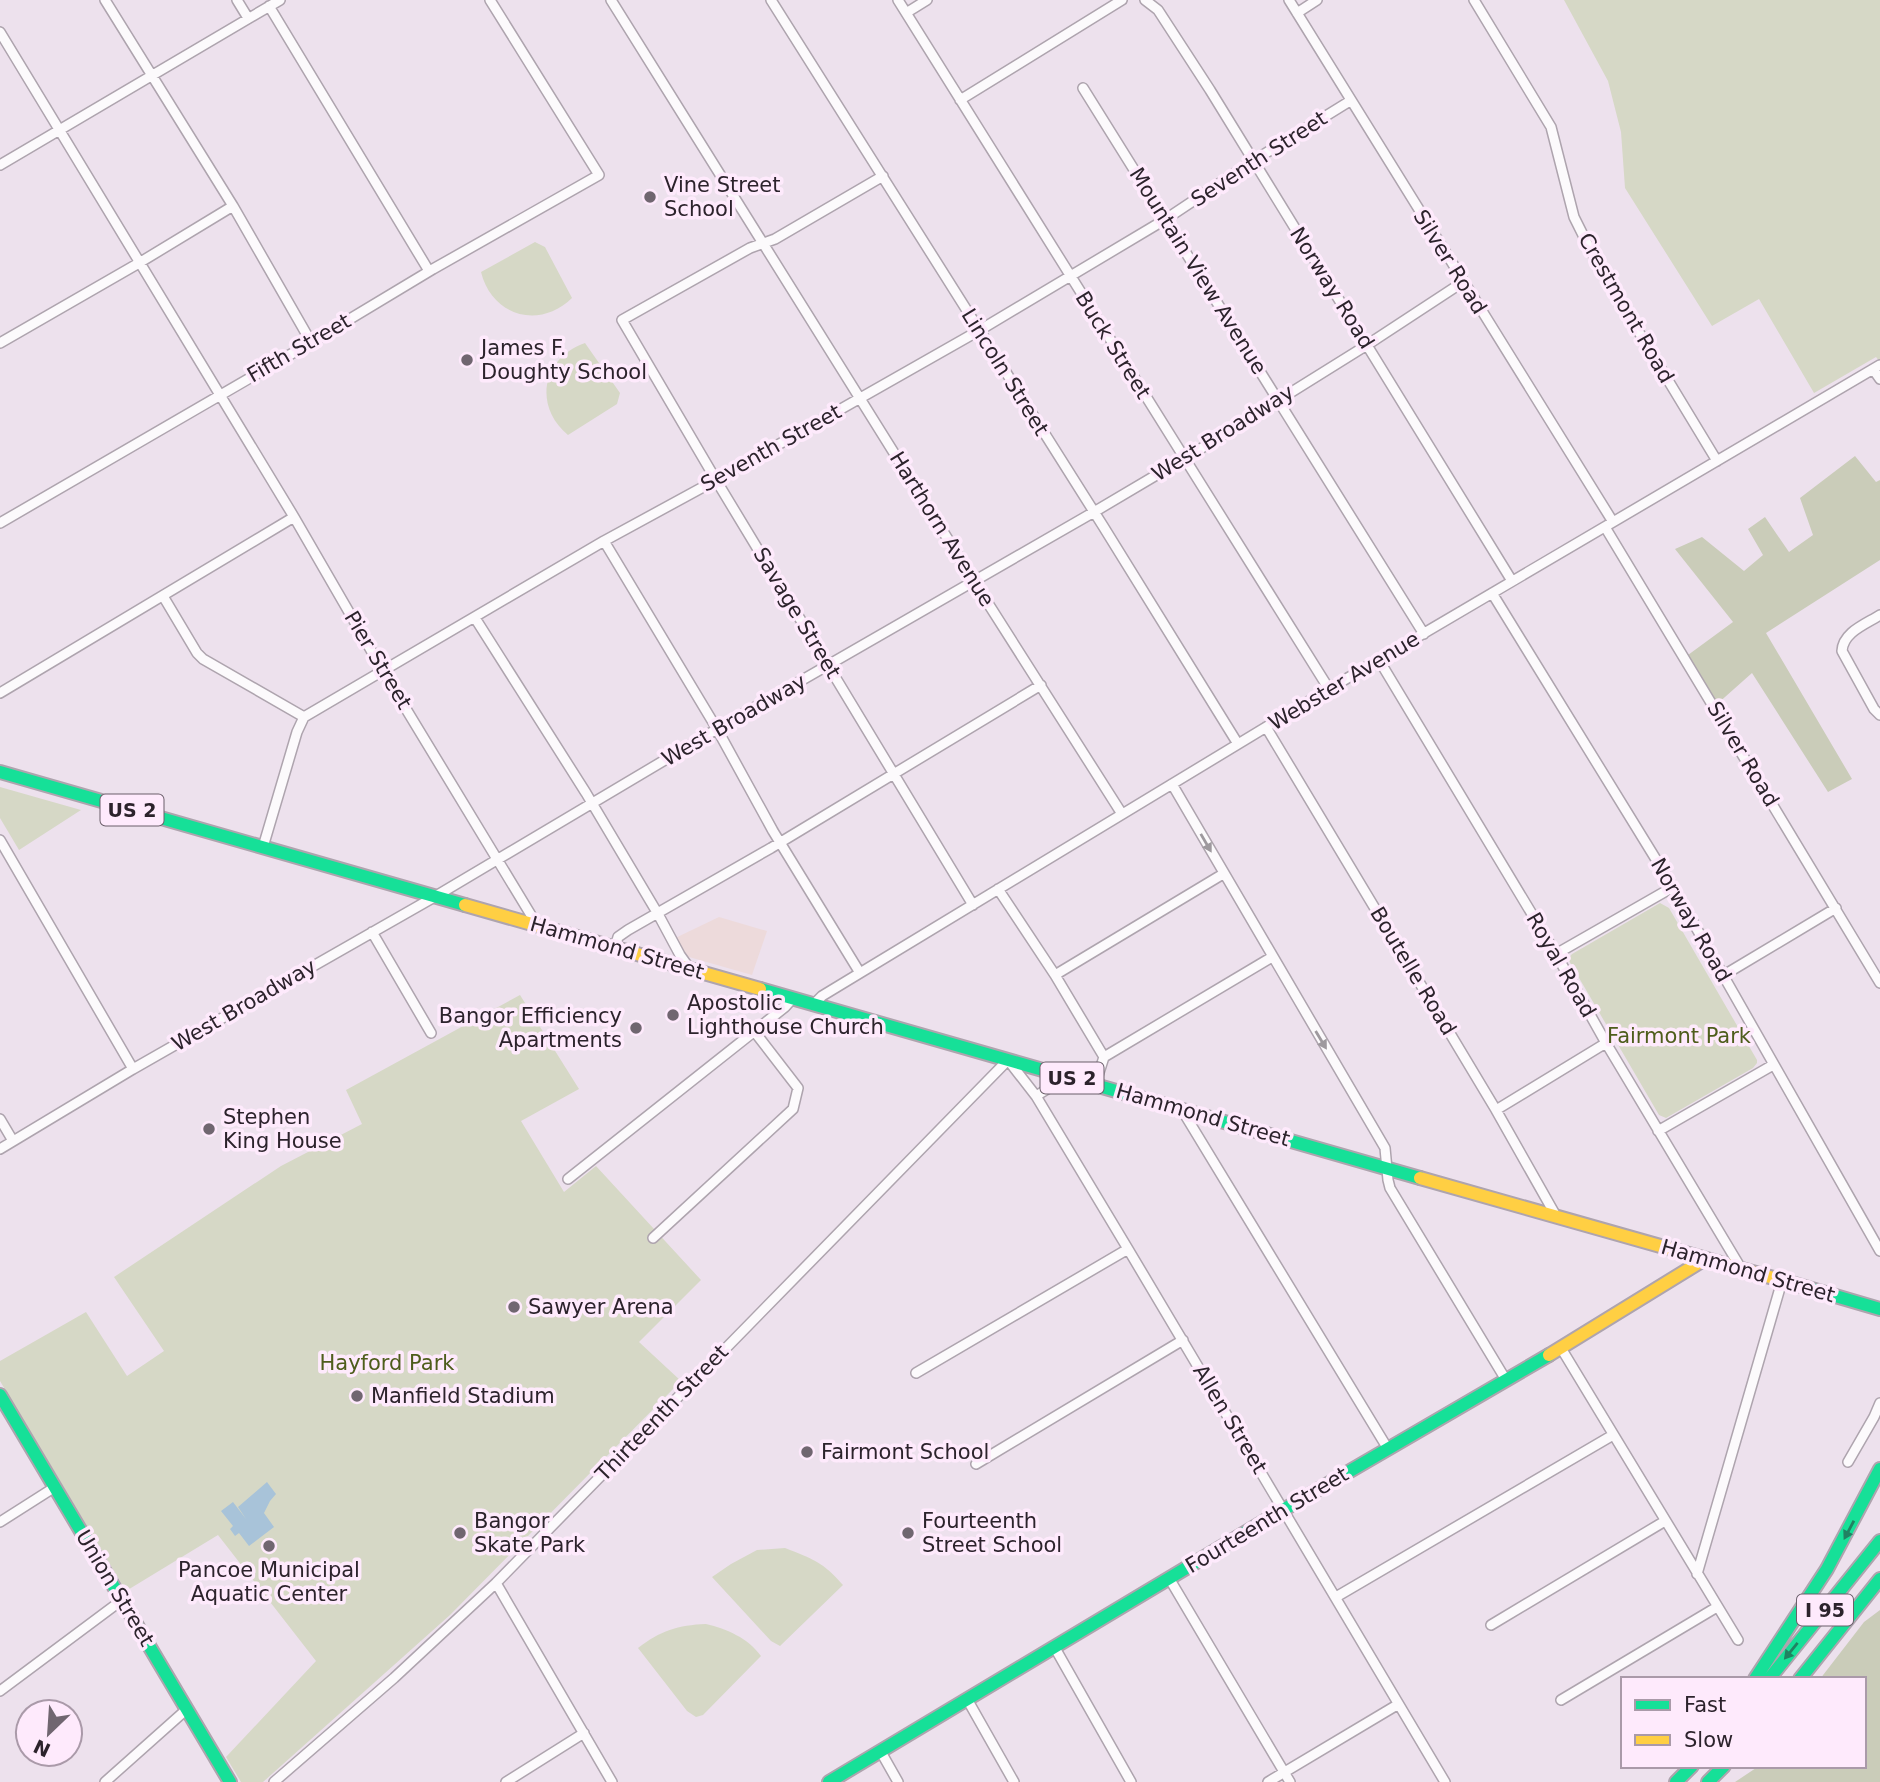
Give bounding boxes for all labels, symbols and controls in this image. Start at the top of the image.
street label: Seventh Street [1187,106,1331,212]
street label: Mountain View Avenue [1124,163,1272,379]
place label: Vine Street School [664,173,780,221]
marker: Vine Street School [642,189,658,205]
street label: Silver Road [1408,205,1492,319]
street label: Norway Road [1285,223,1379,353]
street label: Crestmont Road [1573,229,1679,387]
street label: Buck Street [1071,287,1155,403]
street label: Lincoln Street [956,304,1054,440]
street label: Fifth Street [243,309,355,387]
place label: James F. Doughty School [479,336,647,384]
marker: James F. Doughty School [459,352,475,368]
street label: West Broadway [1148,380,1298,486]
street label: Seventh Street [697,399,845,497]
street label: Harthorn Avenue [885,447,999,611]
street label: Savage Street [749,543,845,683]
street label: Pier Street [339,607,417,713]
street label: Webster Avenue [1264,627,1424,735]
street label: West Broadway [658,669,810,771]
street label: Silver Road [1702,697,1784,811]
road number: US 2 [100,794,164,825]
one-way arrow [1200,834,1212,853]
street label: Norway Road [1646,854,1736,986]
street label: Boutelle Road [1365,902,1461,1040]
street label: Royal Road [1521,908,1601,1022]
street label: Hammond Street [527,912,707,984]
street label: West Broadway [168,954,320,1056]
place label: Apostolic Lighthouse Church [687,991,884,1039]
place label: Bangor Efficiency Apartments [439,1004,622,1052]
marker: Apostolic Lighthouse Church [665,1007,681,1023]
marker: Bangor Efficiency Apartments [628,1020,644,1036]
park label: Fairmont Park [1607,1024,1752,1048]
one-way arrow [1315,1030,1327,1049]
road number: US 2 [1040,1062,1104,1094]
street label: Hammond Street [1113,1079,1293,1151]
place label: Stephen King House [223,1105,342,1153]
marker: Stephen King House [201,1121,217,1137]
street label: Hammond Street [1658,1235,1838,1307]
place label: Sawyer Arena [528,1295,674,1319]
marker: Sawyer Arena [506,1299,522,1315]
street label: Thirteenth Street [590,1340,733,1487]
park label: Hayford Park [320,1351,455,1375]
street label: Allen Street [1188,1360,1272,1478]
place label: Manfield Stadium [371,1384,555,1408]
marker: Manfield Stadium [349,1388,365,1404]
place label: Fairmont School [821,1440,989,1464]
marker: Fairmont School [799,1444,815,1460]
street label: Fourteenth Street [1181,1462,1353,1578]
place label: Bangor Skate Park [474,1509,586,1557]
place label: Fourteenth Street School [922,1509,1062,1557]
one-way arrow [1844,1520,1855,1540]
marker: Bangor Skate Park [452,1525,468,1541]
marker: Fourteenth Street School [900,1525,916,1541]
street label: Union Street [71,1526,159,1650]
marker: Pancoe Municipal Aquatic Center [261,1538,277,1554]
place label: Pancoe Municipal Aquatic Center [178,1558,360,1606]
road number: I 95 [1797,1594,1853,1626]
one-way arrow [1784,1642,1799,1660]
legend [1621,1677,1866,1768]
text: Fast [1684,1693,1726,1717]
north arrow [14,1698,84,1768]
text: Slow [1684,1728,1733,1752]
text: N [30,1735,54,1762]

